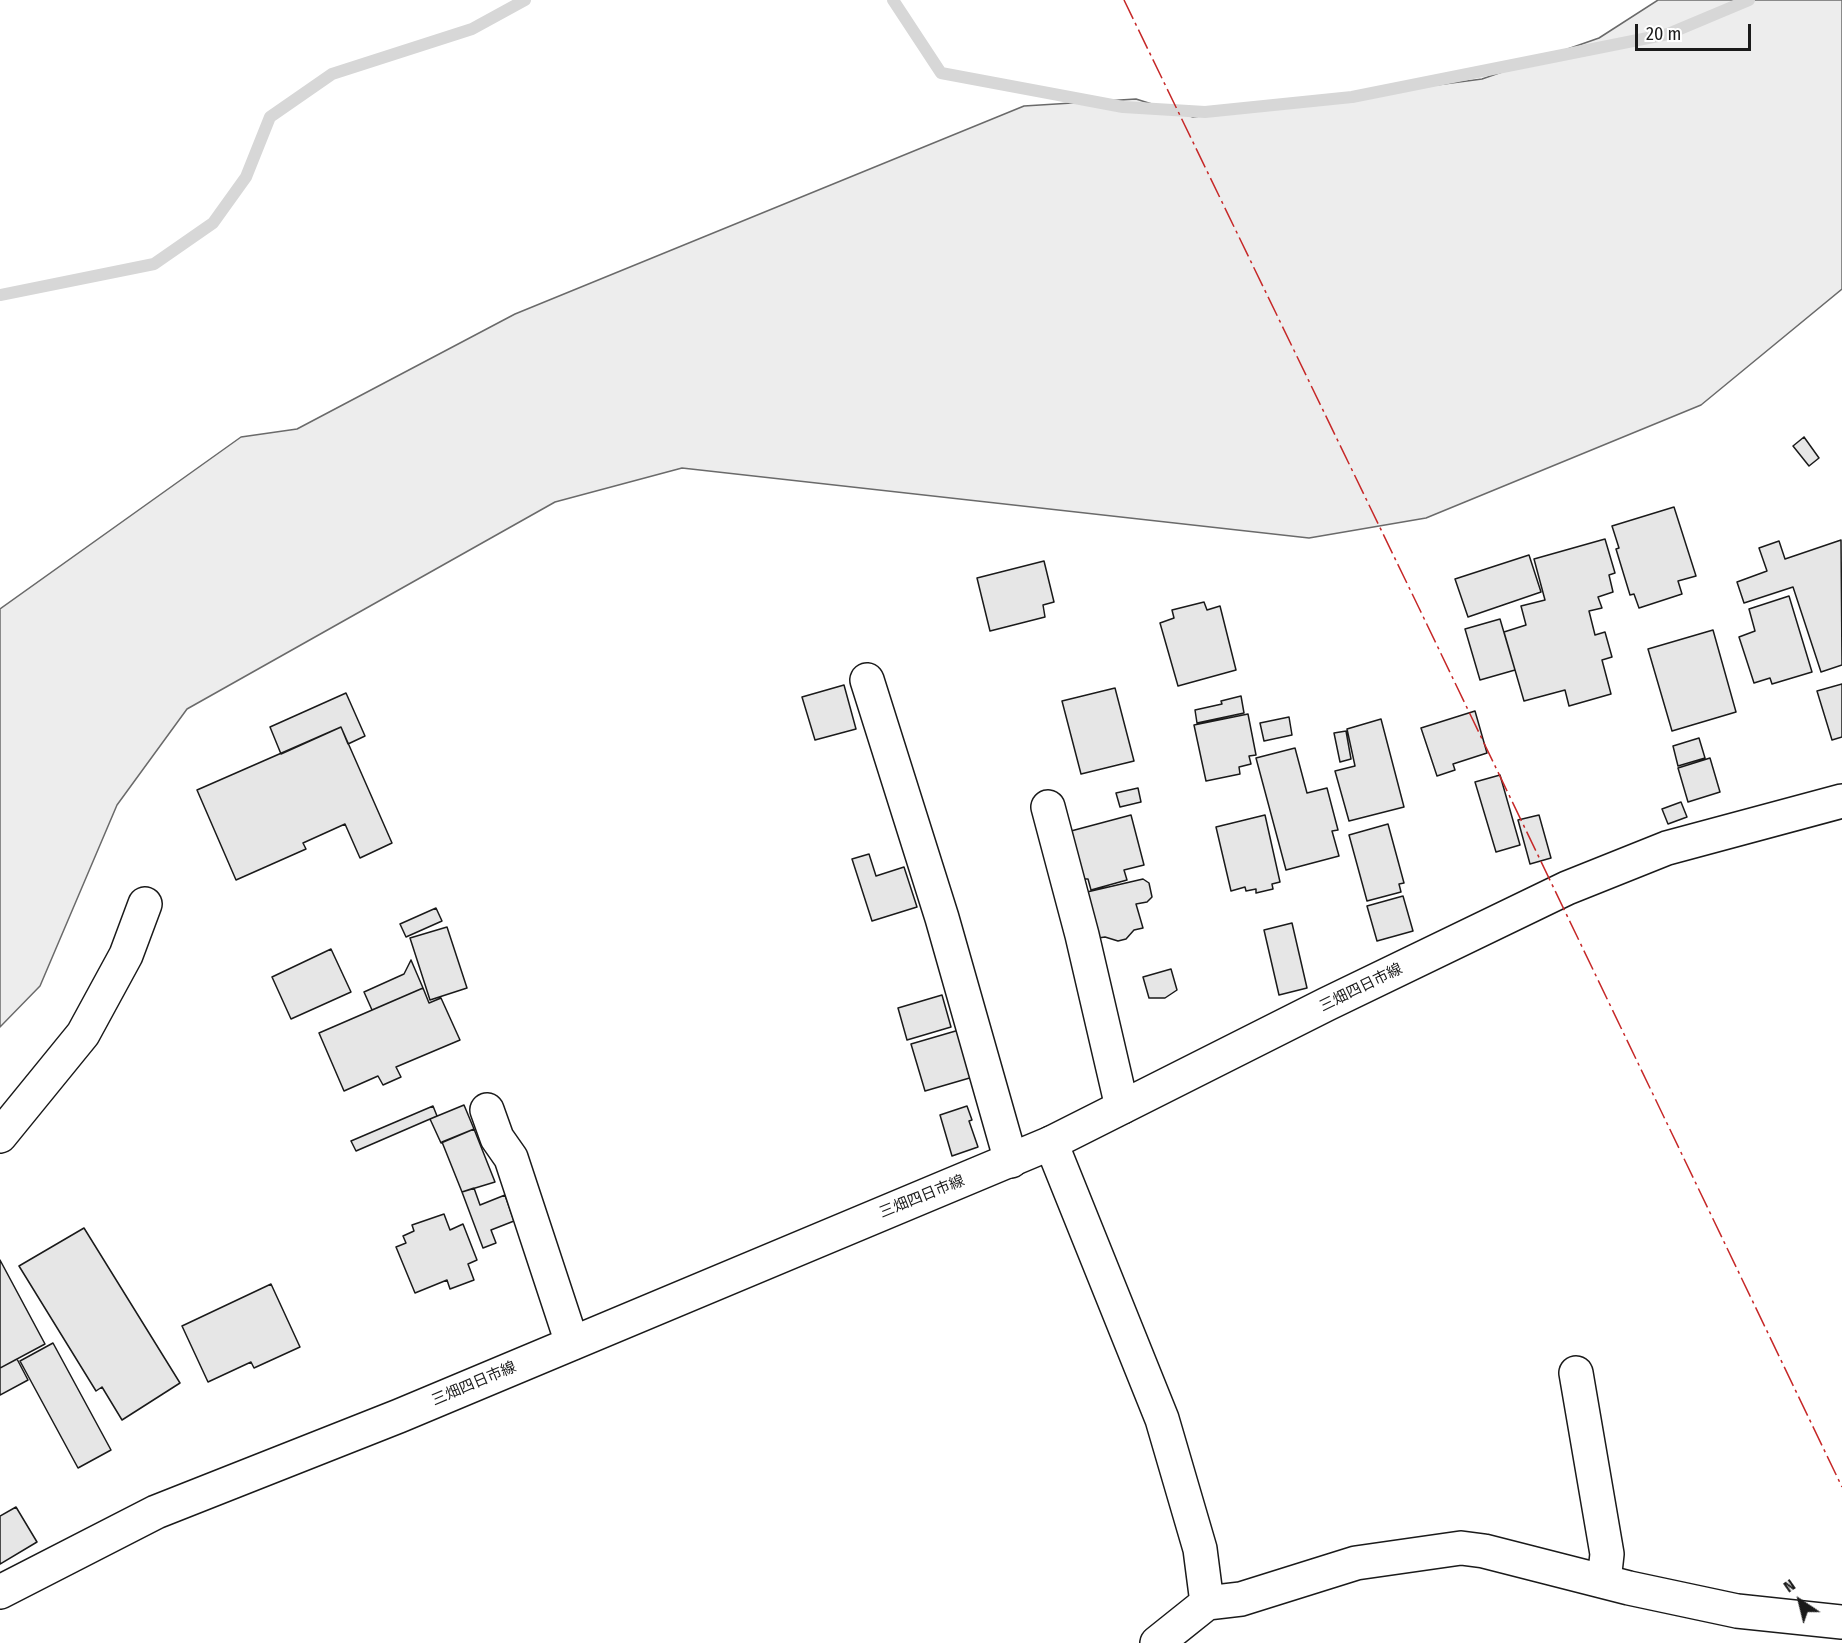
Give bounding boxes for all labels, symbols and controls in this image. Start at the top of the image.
scale bar [1638,12,1754,50]
text: 20 m [1646,23,1681,45]
street label: 三畑四日市線 [1317,960,1405,1016]
street label: 三畑四日市線 [877,1172,967,1222]
street label: 三畑四日市線 [429,1358,519,1410]
north arrow [1770,1571,1830,1631]
text: N [1780,1575,1799,1596]

